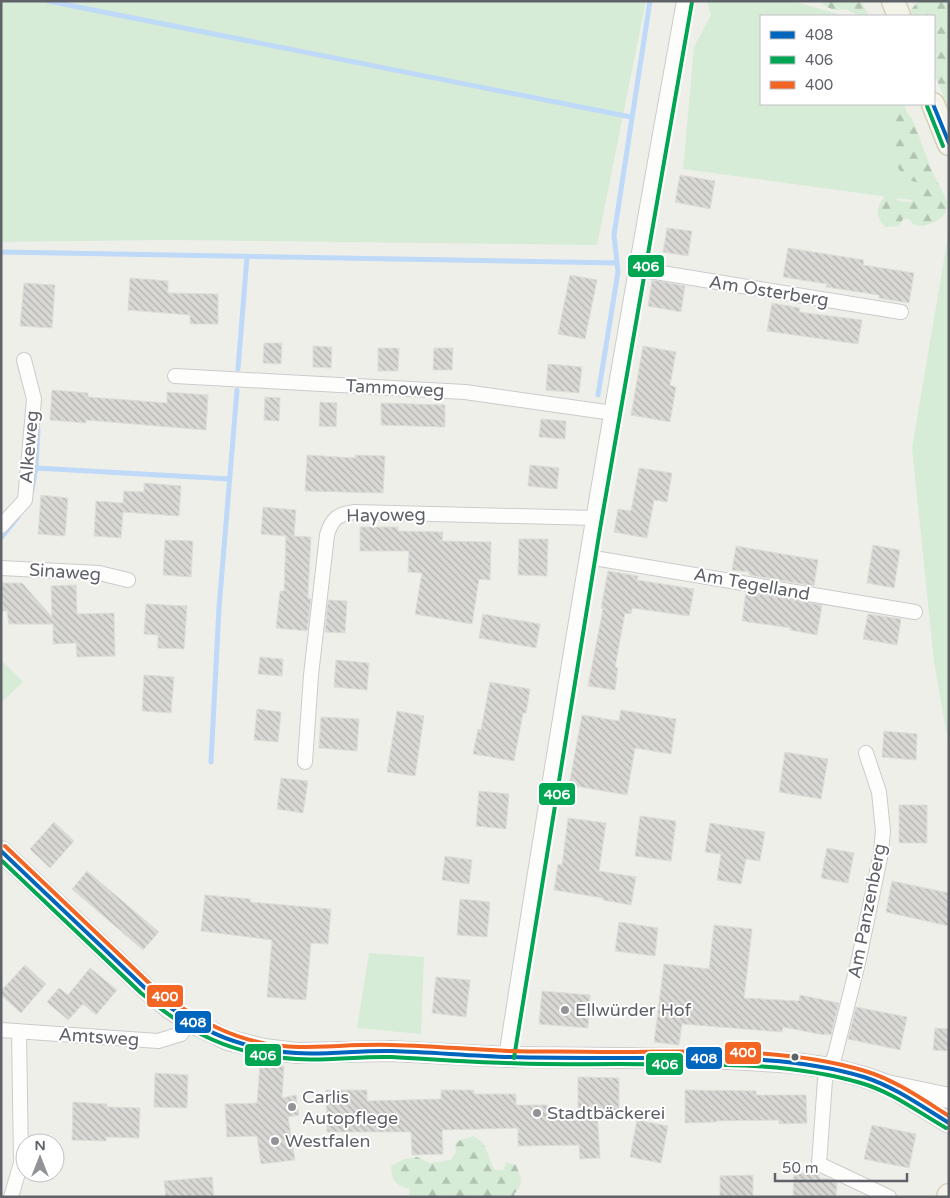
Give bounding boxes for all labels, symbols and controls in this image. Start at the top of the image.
legend [760,15,935,105]
text: 408 [805,26,833,44]
text: 406 [805,51,833,69]
text: 400 [805,76,833,94]
line badge: 406 [627,254,665,278]
text: 406 [633,258,659,275]
street label: Am Osterberg [708,271,830,311]
street label: Tammoweg [345,374,445,402]
street label: Alkeweg [15,410,43,484]
street label: Hayoweg [346,503,426,527]
street label: Sinaweg [28,559,102,585]
street label: Am Tegelland [692,563,812,605]
line badge: 406 [538,782,576,806]
text: 406 [544,786,570,803]
street label: Am Panzenberg [843,842,891,980]
line badge: 400 [146,984,184,1008]
text: 400 [152,988,178,1005]
place label: Ellwürder Hof [575,999,692,1021]
marker: Ellwürder Hof [559,1004,571,1016]
line badge: 408 [174,1010,212,1034]
text: 408 [180,1014,206,1031]
street label: Amtsweg [58,1023,140,1051]
line badge: 400 [724,1041,762,1065]
line badge: 406 [244,1043,282,1067]
text: 400 [730,1044,756,1061]
line badge: 408 [685,1046,723,1070]
text: 406 [250,1047,276,1064]
text: 408 [691,1050,717,1067]
line badge: 406 [645,1052,684,1076]
unlabelled marker [790,1052,800,1062]
text: 406 [652,1056,678,1073]
place label: Carlis Autopflege [302,1086,398,1129]
marker: Carlis Autopflege [286,1101,298,1113]
place label: Stadtbäckerei [547,1102,665,1124]
marker: Stadtbäckerei [531,1107,543,1119]
place label: Westfalen [285,1130,370,1152]
north arrow [15,1133,65,1183]
marker: Westfalen [269,1135,281,1147]
text: N [34,1137,46,1154]
scale bar [775,1150,908,1182]
text: 50 m [782,1159,819,1177]

